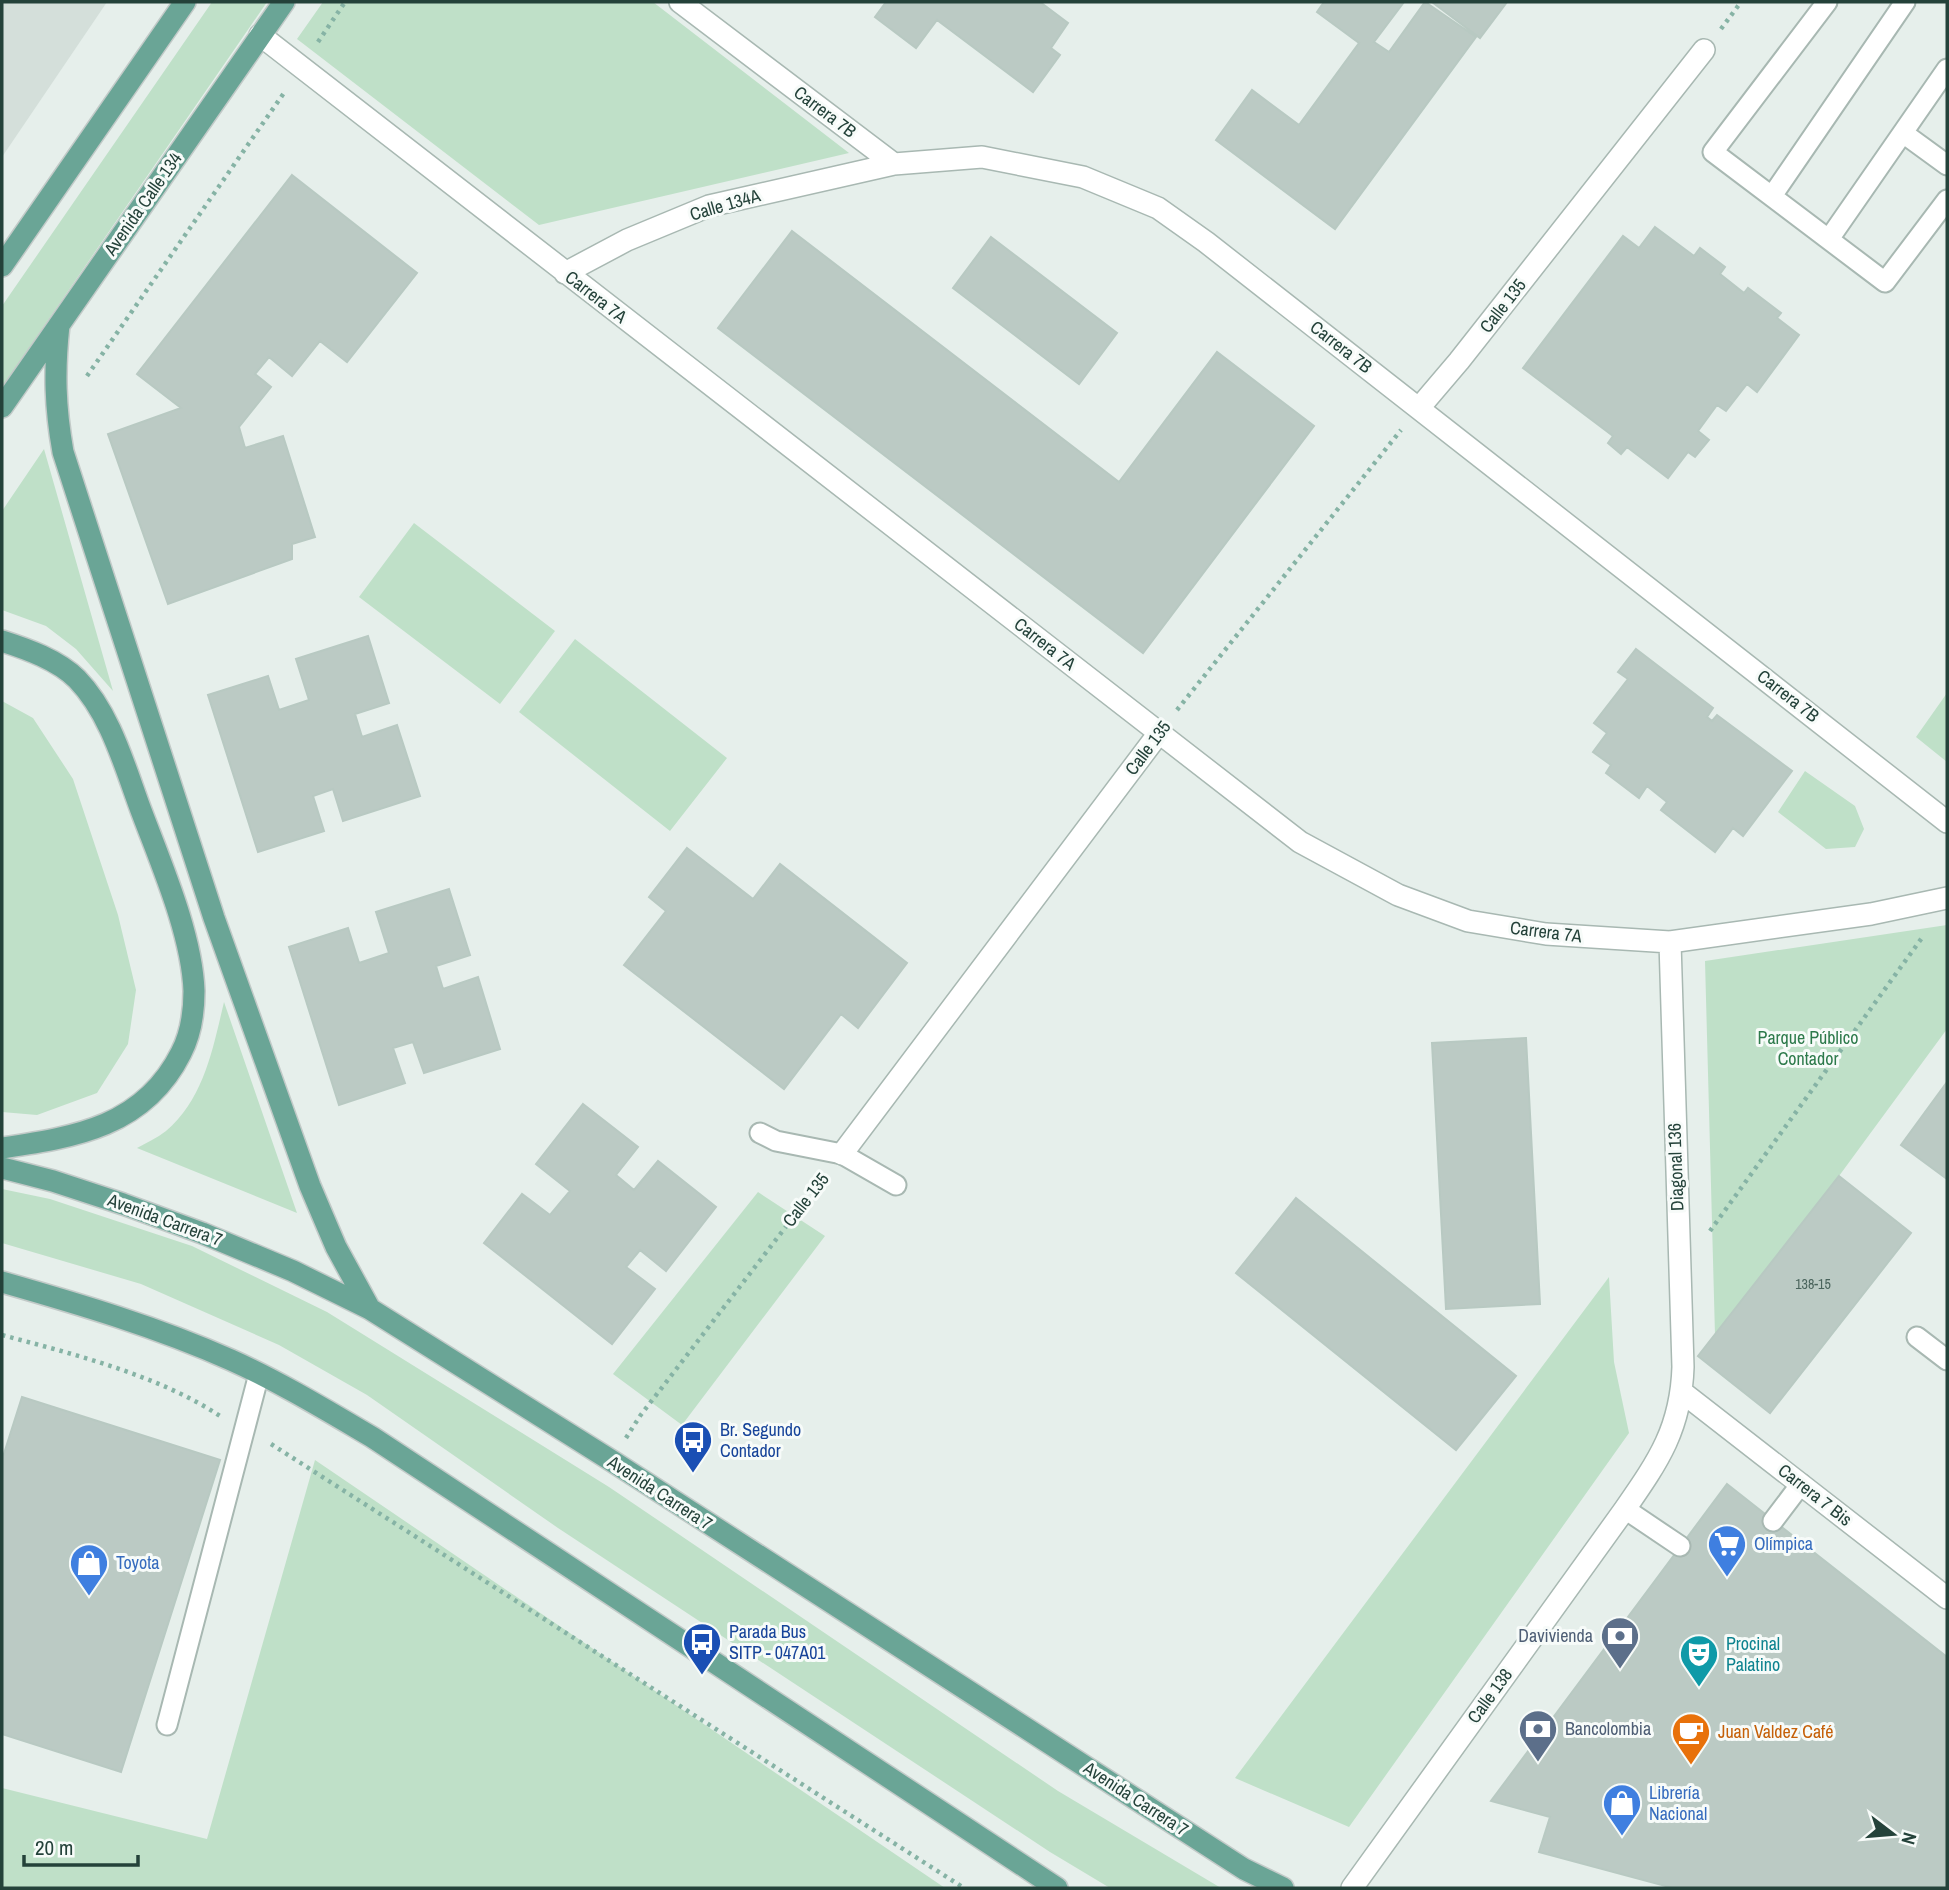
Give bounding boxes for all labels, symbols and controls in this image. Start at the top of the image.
street label: Carrera 7B [789,80,862,143]
street label: Avenida Calle 134 [97,147,187,261]
street label: Calle 134A [687,183,763,226]
street label: Carrera 7A [560,265,633,329]
street label: Calle 135 [1474,273,1532,338]
street label: Carrera 7B [1305,315,1378,379]
street label: Carrera 7A [1009,612,1082,676]
street label: Carrera 7B [1752,664,1825,728]
street label: Calle 135 [1119,715,1176,780]
street label: Carrera 7A [1509,915,1584,948]
park label: Parque Público Contador [1758,1025,1858,1071]
street label: Diagonal 136 [1661,1123,1690,1211]
street label: Calle 135 [777,1167,835,1232]
street label: Avenida Carrera 7 [103,1187,226,1252]
house number: 138-15 [1795,1275,1831,1293]
place label: Br. Segundo Contador [720,1417,801,1463]
bus stop icon: Br. Segundo Contador [672,1419,714,1474]
street label: Avenida Carrera 7 [602,1449,718,1536]
street label: Carrera 7 Bis [1773,1458,1858,1531]
supermarket icon: Olímpica [1706,1523,1748,1578]
place label: Olímpica [1754,1531,1813,1556]
shop icon: Toyota [68,1542,110,1597]
place label: Toyota [116,1550,160,1575]
bank icon: Davivienda [1599,1615,1641,1670]
place label: Parada Bus SITP - 047A01 [729,1619,826,1665]
bus stop icon: Parada Bus SITP - 047A01 [681,1621,723,1676]
place label: Davivienda [1518,1623,1593,1648]
place label: Procinal Palatino [1726,1631,1780,1677]
theatre icon: Procinal Palatino [1678,1633,1720,1688]
street label: Calle 138 [1461,1663,1518,1728]
bank icon: Bancolombia [1517,1708,1559,1763]
cafe icon: Juan Valdez Café [1670,1711,1712,1766]
place label: Bancolombia [1565,1716,1651,1741]
place label: Juan Valdez Café [1718,1719,1833,1744]
street label: Avenida Carrera 7 [1078,1755,1194,1842]
place label: Librería Nacional [1649,1780,1707,1826]
shop icon: Librería Nacional [1601,1782,1643,1837]
north arrow [1858,1799,1928,1869]
scale bar [24,1824,138,1868]
text: N [1895,1830,1923,1848]
text: 20 m [35,1833,73,1862]

